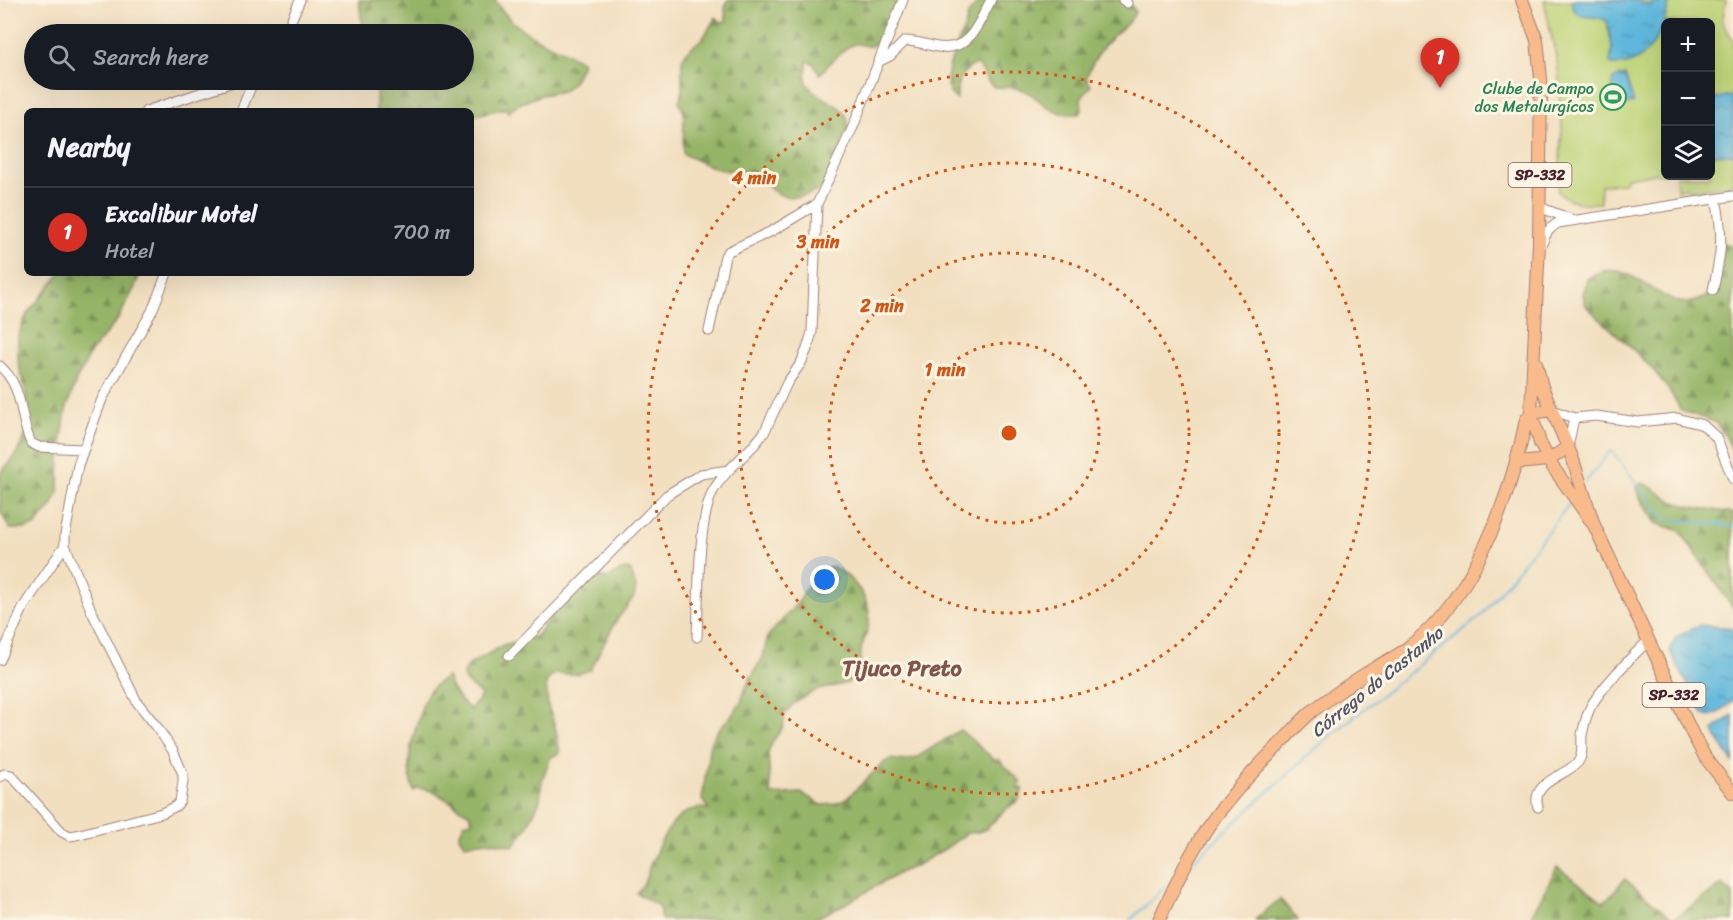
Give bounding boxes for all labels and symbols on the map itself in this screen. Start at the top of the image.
pin: 1 [1420,38,1460,88]
place label: Clube de Campo dos Metalurgícos [1474,74,1595,121]
sports icon: Clube de Campo dos Metalurgícos [1598,82,1628,112]
text: 4 min [731,162,777,194]
road number: SP-332 [1508,163,1572,187]
text: 3 min [795,226,840,258]
text: 2 min [859,290,904,322]
text: 1 min [925,354,966,386]
centre of rings [999,423,1019,443]
your location [810,565,839,594]
water label: Córrego do Castanho [1303,618,1451,746]
district label: Tijuco Preto [842,649,962,688]
road number: SP-332 [1642,683,1706,707]

